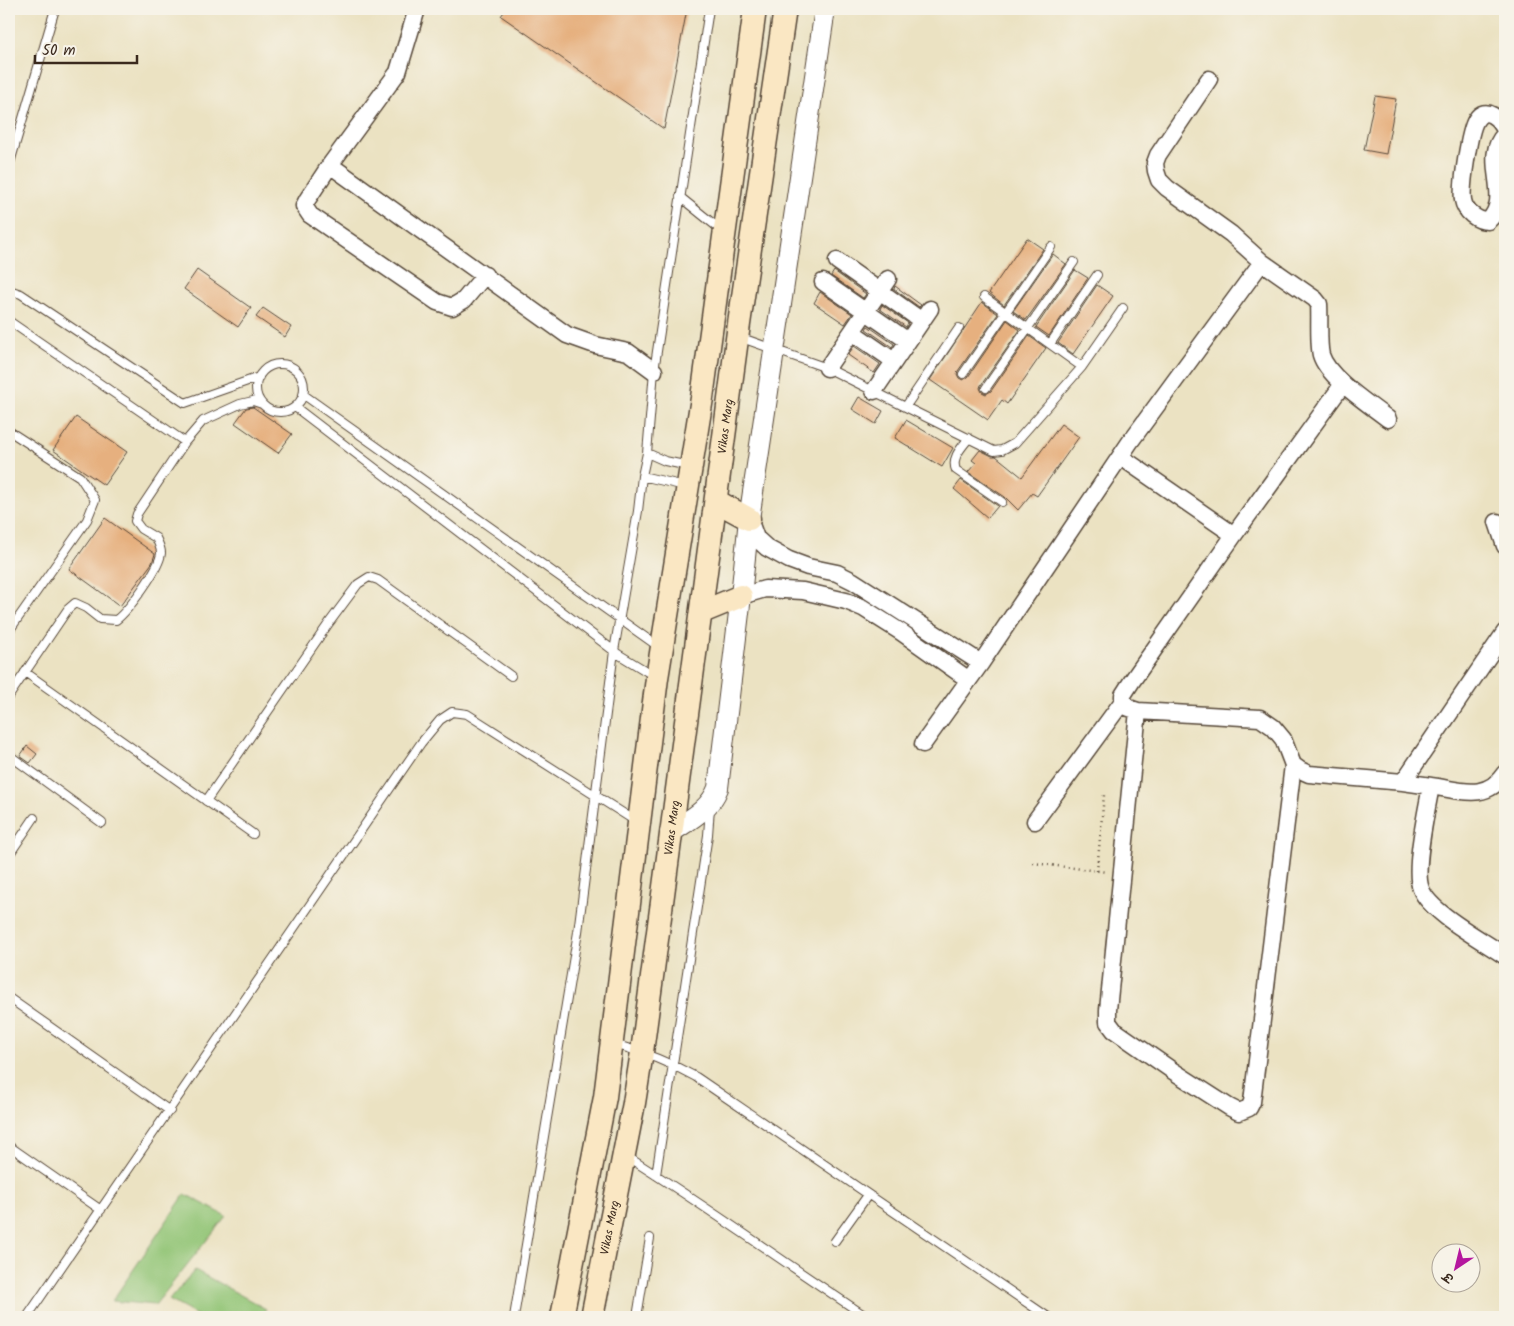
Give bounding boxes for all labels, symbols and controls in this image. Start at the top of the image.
scale bar [35,32,138,64]
text: 50 m [42,39,76,63]
street label: Vikas Marg [713,397,739,455]
street label: Vikas Marg [659,799,685,856]
street label: Vikas Marg [595,1199,625,1257]
north arrow [1432,1244,1482,1294]
text: उ [1437,1264,1459,1289]

